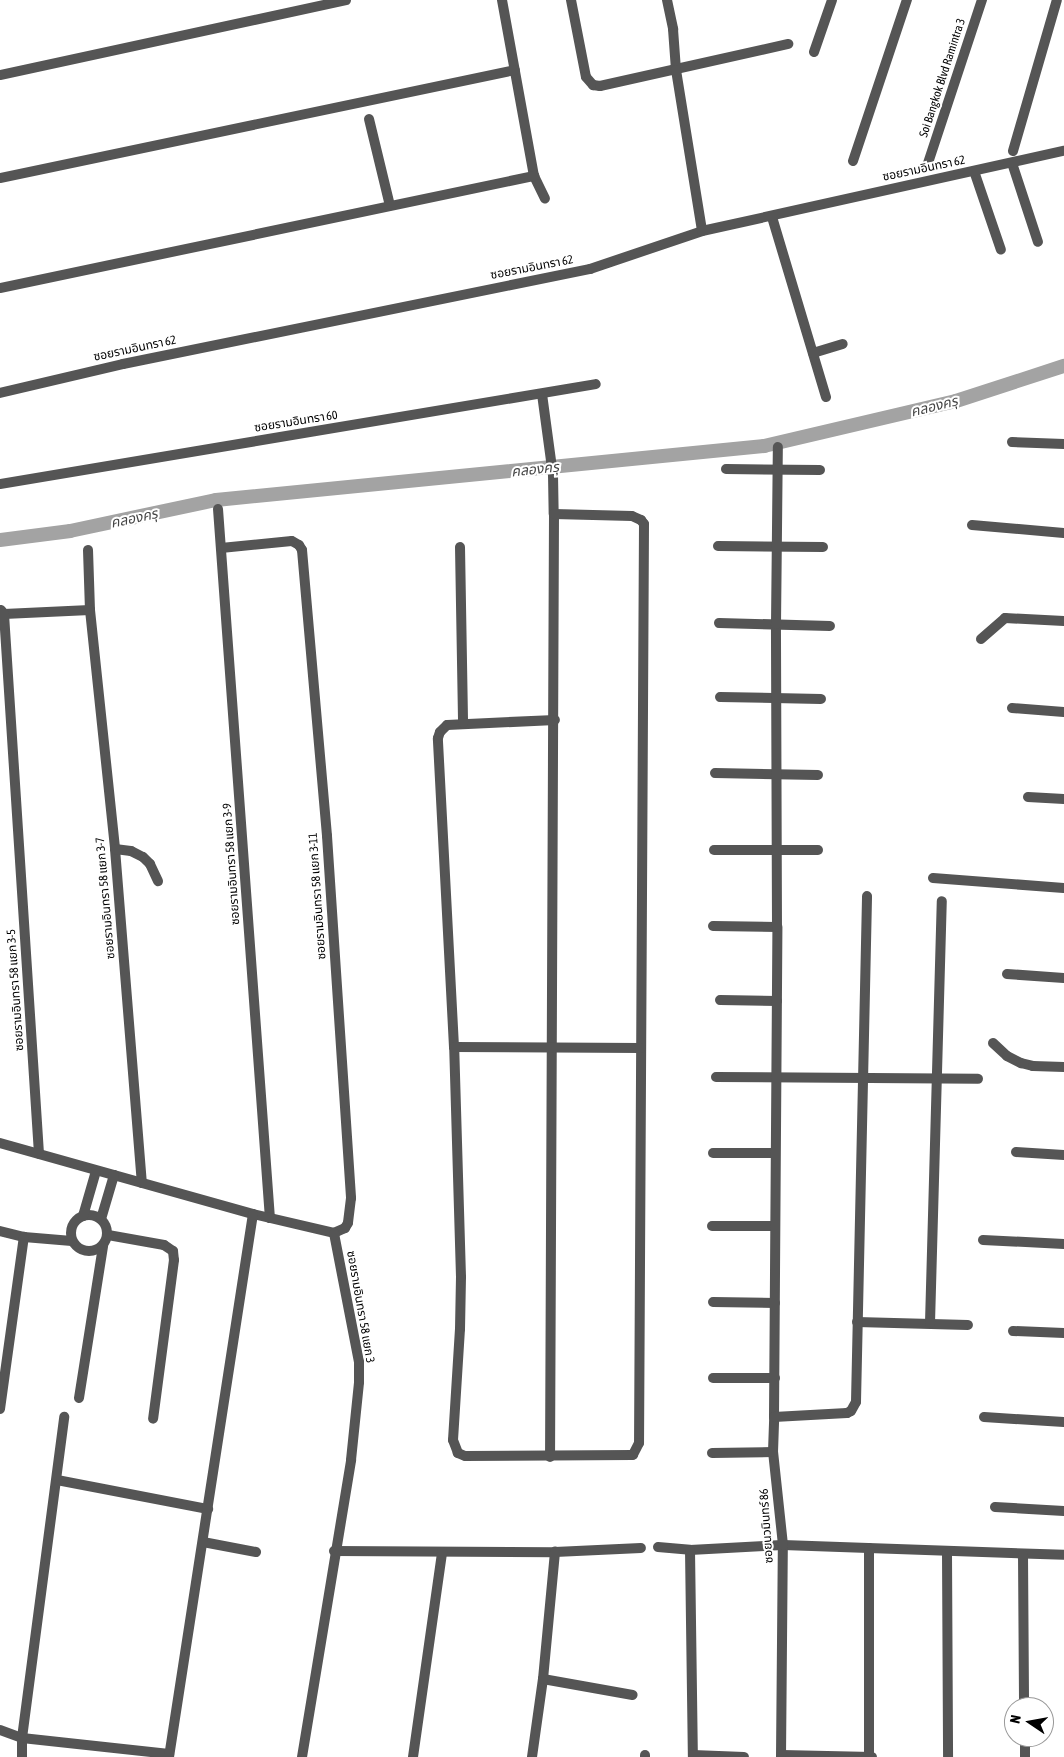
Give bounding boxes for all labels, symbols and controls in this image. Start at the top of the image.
street label: Soi Bangkok Blvd Ramintra 3 [917,17,969,139]
street label: ซอยรามอินทรา 62 [881,153,967,185]
street label: ซอยรามอินทรา 62 [489,253,575,283]
street label: ซอยรามอินทรา 62 [92,333,178,365]
water label: คลองครุ [909,392,959,420]
street label: ซอยรามอินทรา 60 [253,408,339,436]
water label: คลองครุ [510,458,560,480]
water label: คลองครุ [109,505,159,531]
street label: ซอยรามอินทรา 58 แยก 3-9 [221,802,243,926]
street label: ซอยรามอินทรา 58 แยก 3-11 [306,832,330,960]
street label: ซอยรามอินทรา 58 แยก 3-7 [93,836,119,960]
street label: ซอยรามอินทรา 58 แยก 3-5 [5,928,27,1052]
street label: ซอยรามอินทรา 58 แยก 3 [343,1250,377,1364]
street label: ซอยนวมินทร์ 86 [757,1488,777,1564]
north arrow [1004,1697,1054,1747]
text: N [1007,1713,1024,1725]

